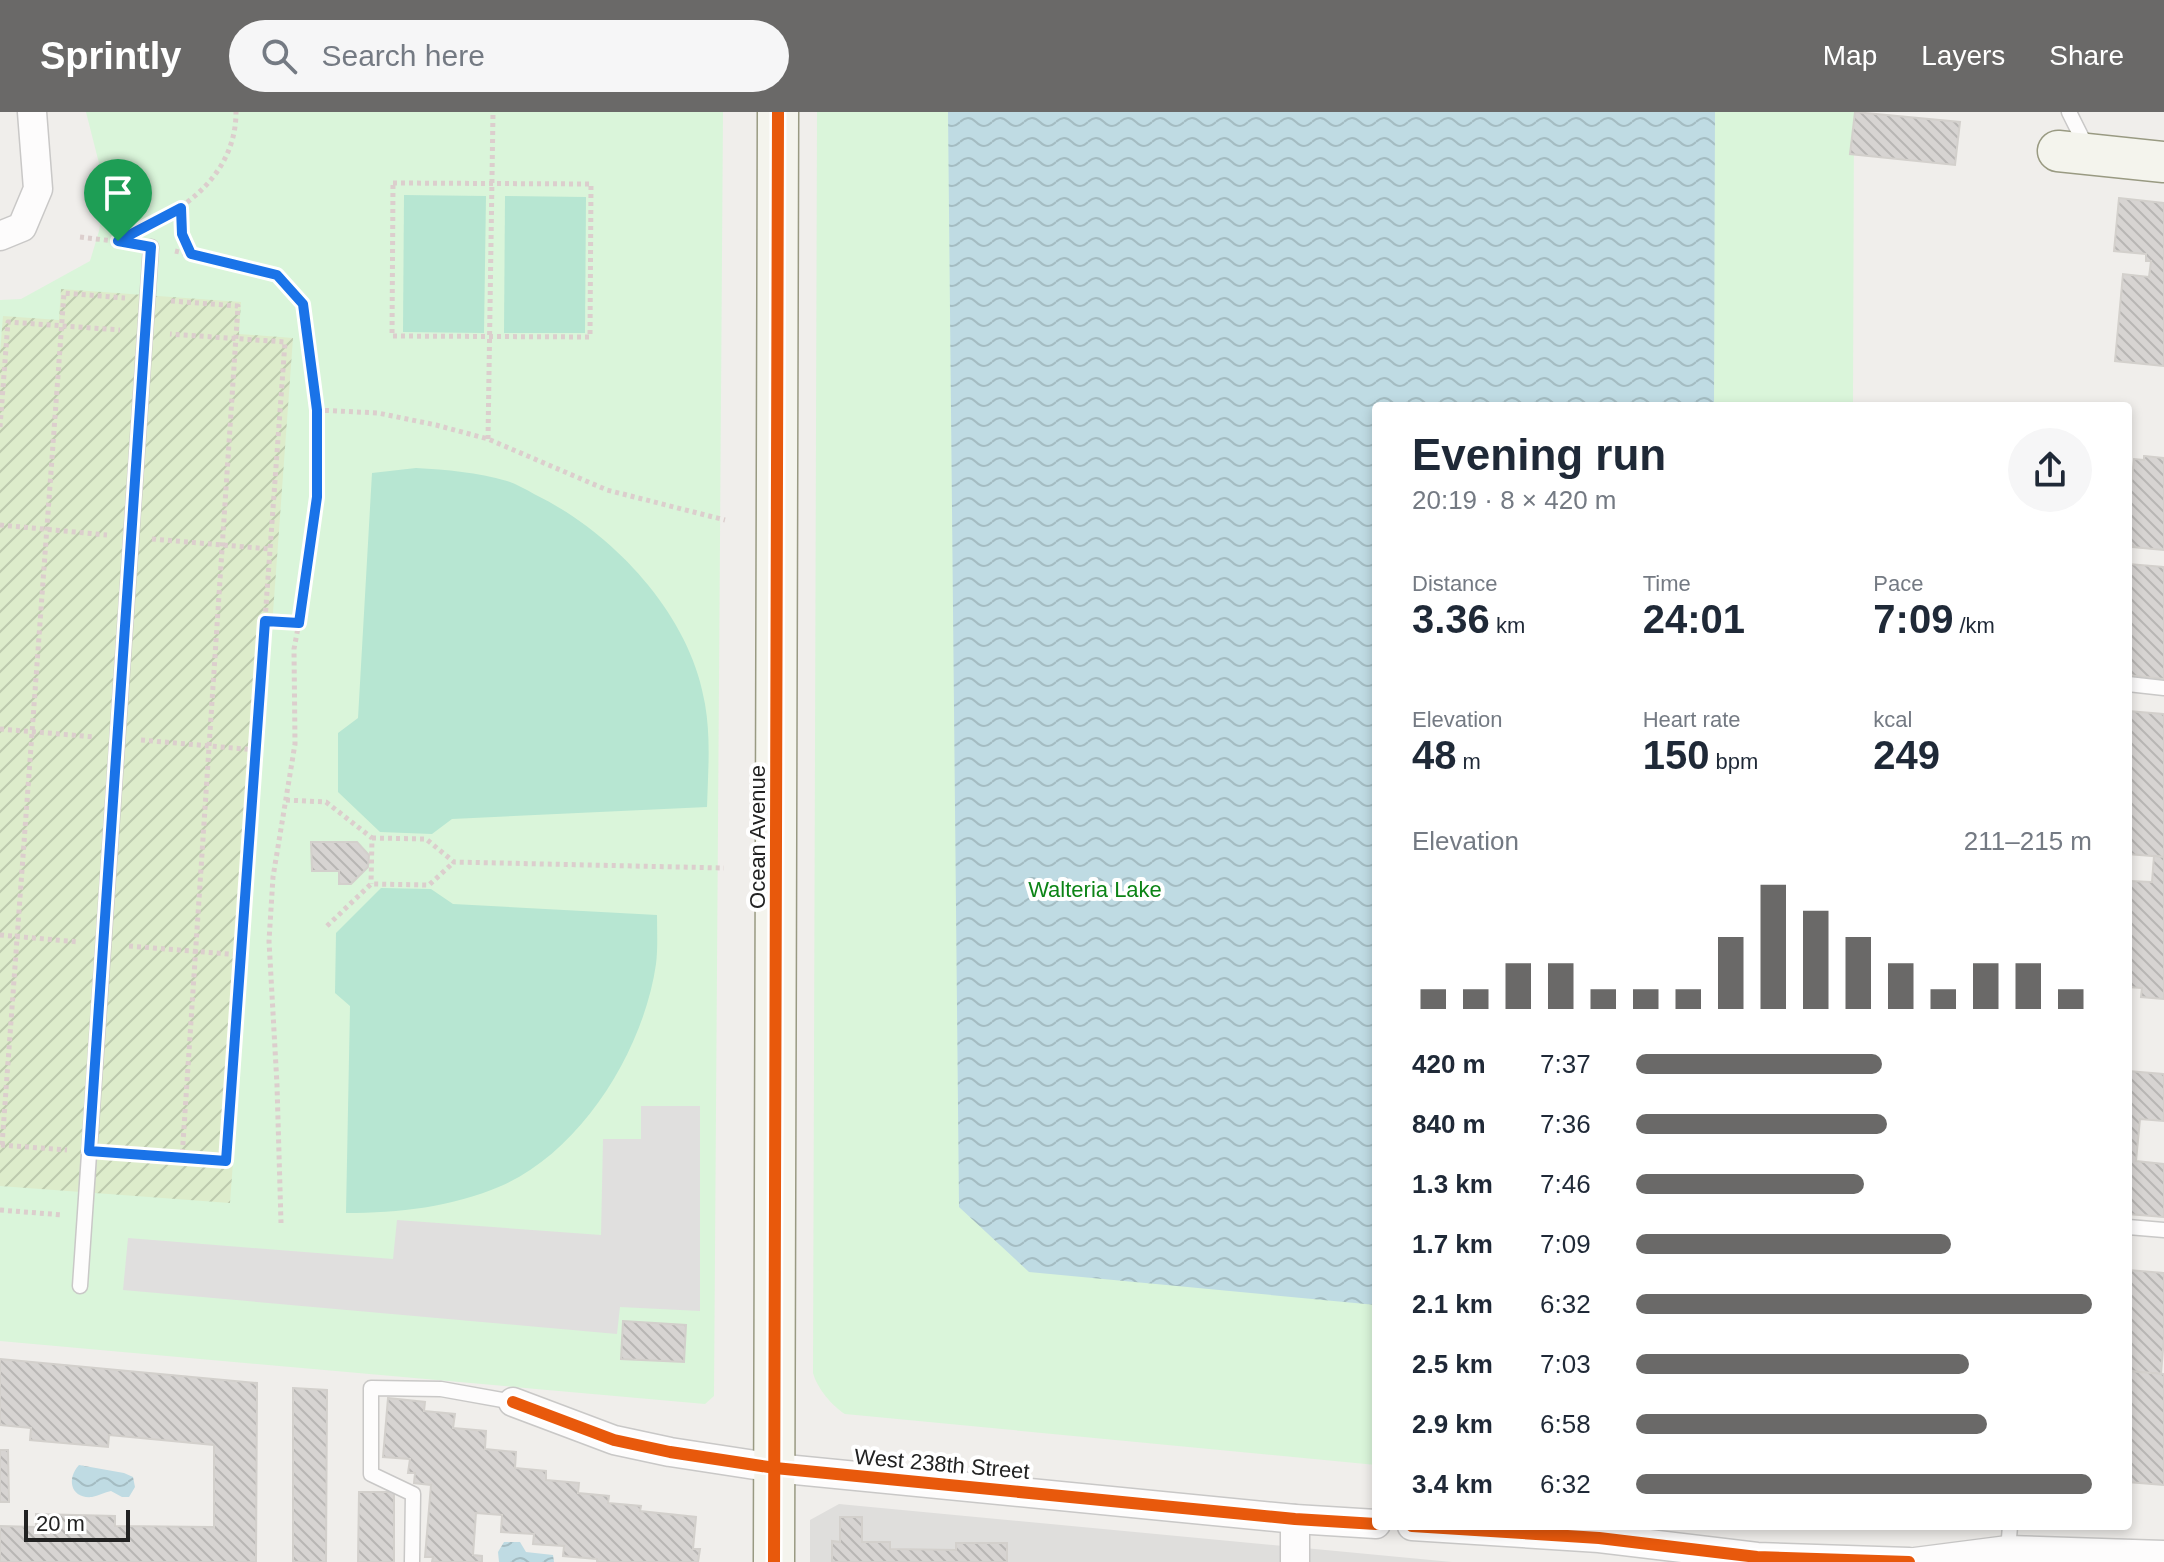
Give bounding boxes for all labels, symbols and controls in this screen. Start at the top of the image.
search box [229,20,789,92]
icon: search [257,34,301,78]
text: Sprintly [40,35,181,77]
text: Search here [321,39,485,72]
text: Map [1823,40,1877,71]
text: Layers [1921,40,2005,71]
text: Share [2049,40,2124,71]
pin [84,159,152,241]
icon: arrive [96,171,140,215]
button: share [2008,428,2092,512]
text: Evening run [1412,430,1666,479]
text: 20:19 · 8 × 420 m [1412,485,1617,515]
text: Distance [1412,571,1498,596]
text: Time [1643,571,1691,596]
text: Pace [1873,571,1923,596]
text: 3.36 [1412,597,1490,641]
text: 24:01 [1643,597,1745,641]
text: 7:09 [1873,597,1953,641]
text: km [1490,613,1525,638]
text: /km [1953,613,1995,638]
text: Elevation [1412,707,1503,732]
text: Heart rate [1643,707,1740,732]
text: kcal [1873,707,1912,732]
text: 48 [1412,733,1457,777]
text: 150 [1643,733,1709,777]
text: 249 [1873,733,1940,777]
text: m [1457,749,1481,774]
text: bpm [1709,749,1758,774]
street label: Ocean Avenue [745,765,770,909]
text: Elevation [1412,826,1519,856]
text: 211–215 m [1964,826,2092,856]
park label: Walteria Lake [1028,877,1162,902]
text: 420 m [1412,1049,1486,1079]
text: 7:37 [1540,1049,1591,1079]
text: 840 m [1412,1109,1486,1139]
text: 7:36 [1540,1109,1591,1139]
text: 1.3 km [1412,1169,1493,1199]
text: 7:46 [1540,1169,1591,1199]
text: 1.7 km [1412,1229,1493,1259]
text: 7:09 [1540,1229,1591,1259]
text: 2.1 km [1412,1289,1493,1319]
text: 6:32 [1540,1289,1591,1319]
text: 2.5 km [1412,1349,1493,1379]
text: 7:03 [1540,1349,1591,1379]
text: 2.9 km [1412,1409,1493,1439]
text: 6:58 [1540,1409,1591,1439]
street label: West 238th Street [853,1444,1031,1484]
text: 3.4 km [1412,1469,1493,1499]
text: 6:32 [1540,1469,1591,1499]
scale bar [24,1506,130,1542]
text: 20 m [36,1511,85,1536]

